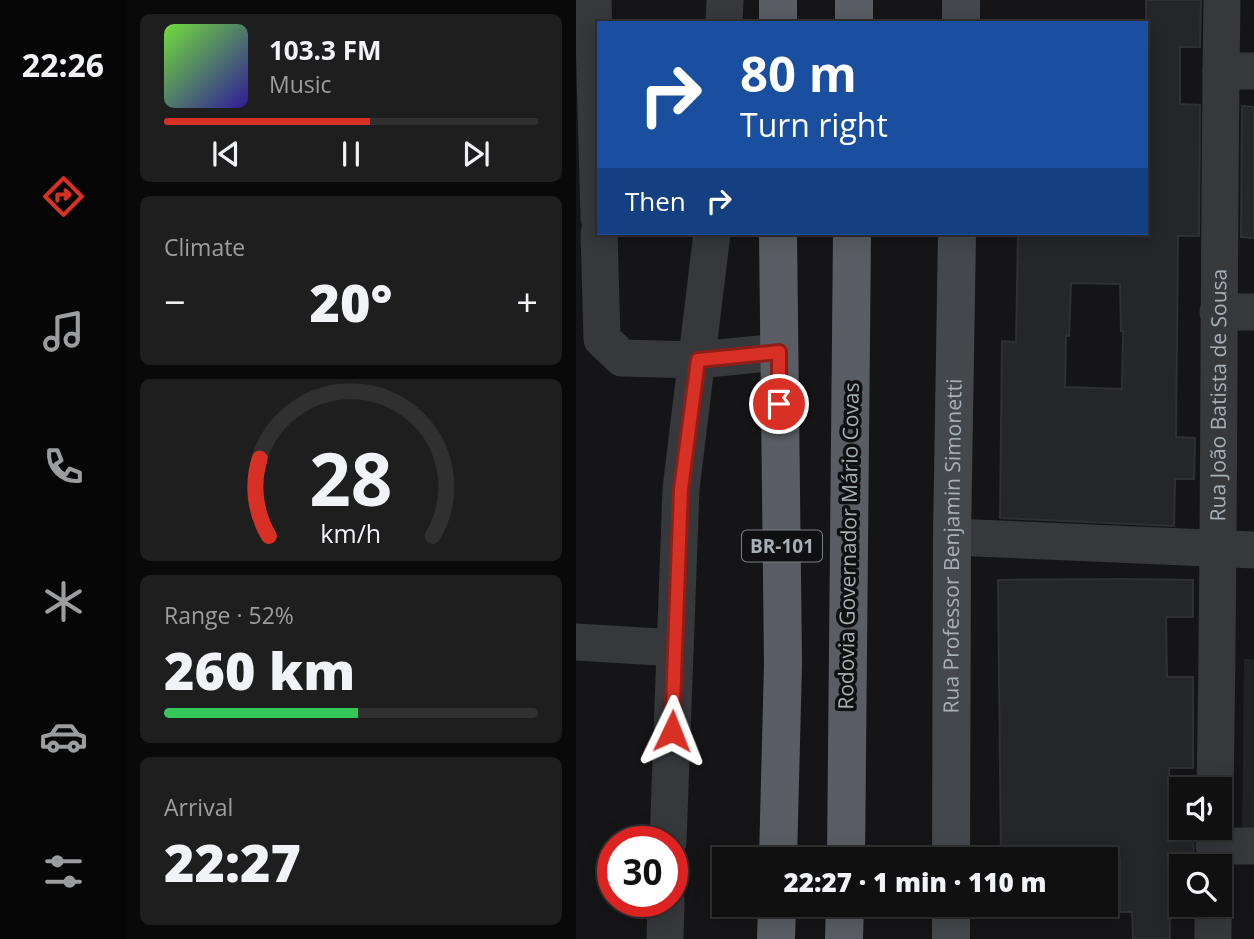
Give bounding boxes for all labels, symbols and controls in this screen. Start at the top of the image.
text: 103.3 FM [269,32,381,68]
text: 80 m [740,40,857,106]
text: 22:26 [22,43,104,86]
icon: right [625,49,716,140]
text: Music [269,68,332,100]
text: Turn right [740,103,888,146]
icon: previous [207,135,245,173]
icon: pause [332,135,370,173]
icon: next [457,135,495,173]
icon: directions [39,172,88,221]
icon: right [700,182,738,220]
text: Then [625,183,686,219]
text: Climate [164,231,245,263]
text: 20° [310,266,392,337]
street label: Rua João Batista de Sousa [1203,269,1232,521]
text: − [164,275,186,327]
text: + [516,275,538,327]
icon: music [39,307,88,356]
pin [749,374,809,434]
street label: Rua Professor Benjamin Simonetti [936,378,968,713]
street label: Rodovia Governador Mário Covas [831,382,865,710]
icon: arrive [760,385,798,423]
text: 28 [309,428,393,527]
icon: phone [39,442,88,491]
text: km/h [321,515,381,549]
road number: BR-101 [742,530,822,562]
icon: climate [39,577,88,626]
text: Range · 52% [164,599,294,631]
text: 260 km [164,634,355,705]
position arrow [635,694,709,768]
icon: car [39,712,88,761]
map controls [1169,777,1232,917]
button: sound [1169,777,1232,840]
text: Arrival [164,791,233,823]
text: 22:27 [164,826,301,897]
speed limit sign: 30 [597,826,688,917]
icon: filters [39,847,88,896]
button: search [1169,854,1232,917]
text: 22:27 · 1 min · 110 m [784,864,1046,900]

